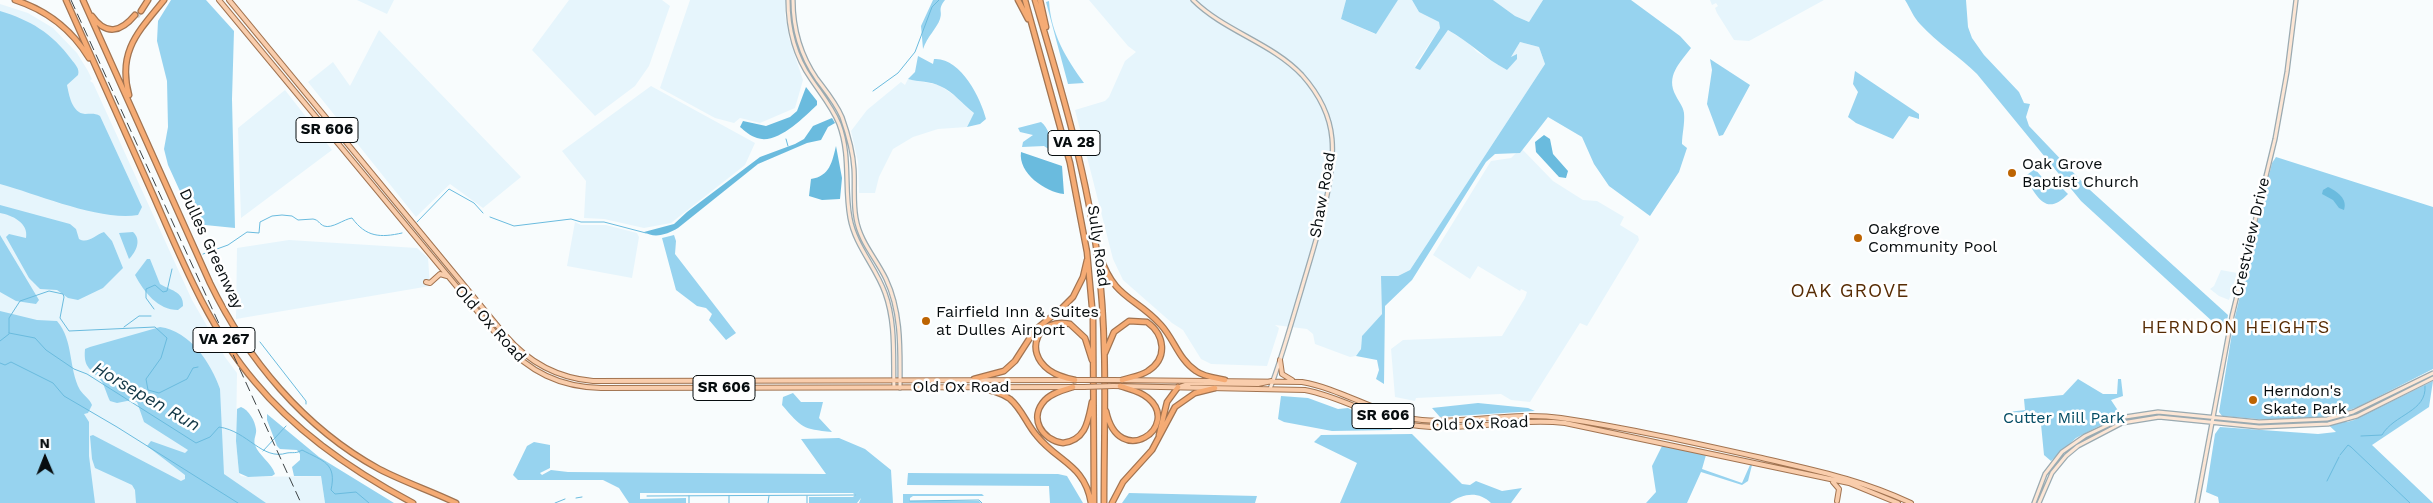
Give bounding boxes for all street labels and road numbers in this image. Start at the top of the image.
road number: SR 606 [296,118,358,142]
road number: VA 28 [1048,130,1100,156]
street label: Shaw Road [1306,151,1340,239]
street label: Crestview Drive [2228,175,2274,299]
street label: Dulles Greenway [175,186,247,312]
street label: Sully Road [1083,204,1113,288]
street label: Old Ox Road [450,282,530,366]
road number: VA 267 [193,328,255,352]
road number: SR 606 [693,376,755,400]
street label: Old Ox Road [912,377,1010,397]
road number: SR 606 [1352,404,1414,428]
street label: Old Ox Road [1431,413,1529,435]

